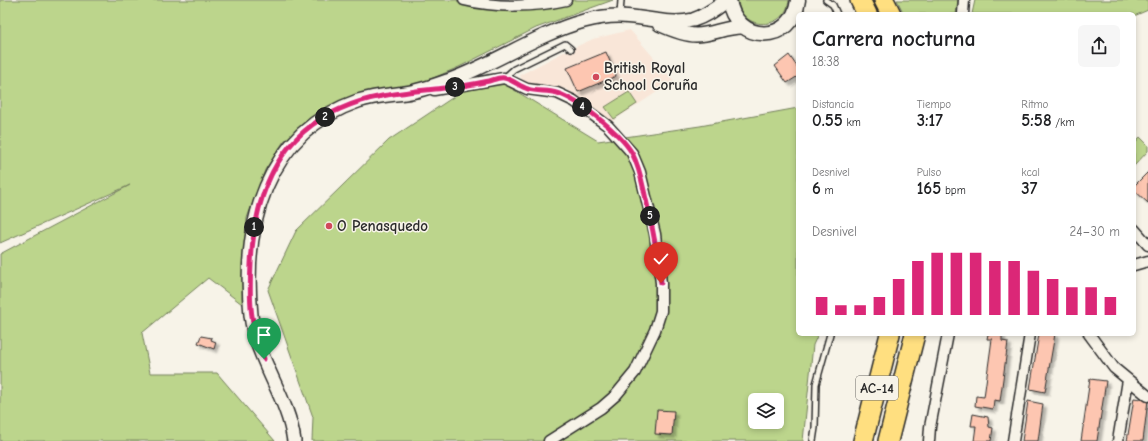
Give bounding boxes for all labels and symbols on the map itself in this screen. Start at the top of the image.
place label: British Royal School Coruña [604,59,698,94]
marker: British Royal School Coruña [591,72,601,82]
pin: 3 [445,77,465,97]
pin: 4 [572,97,592,117]
pin: 2 [315,107,335,127]
pin: 5 [640,206,660,226]
pin: 1 [244,217,264,237]
place label: O Penasquedo [337,217,428,235]
marker: O Penasquedo [324,221,334,231]
pin [644,242,678,283]
pin [247,318,281,359]
road number: AC-14 [856,376,898,400]

